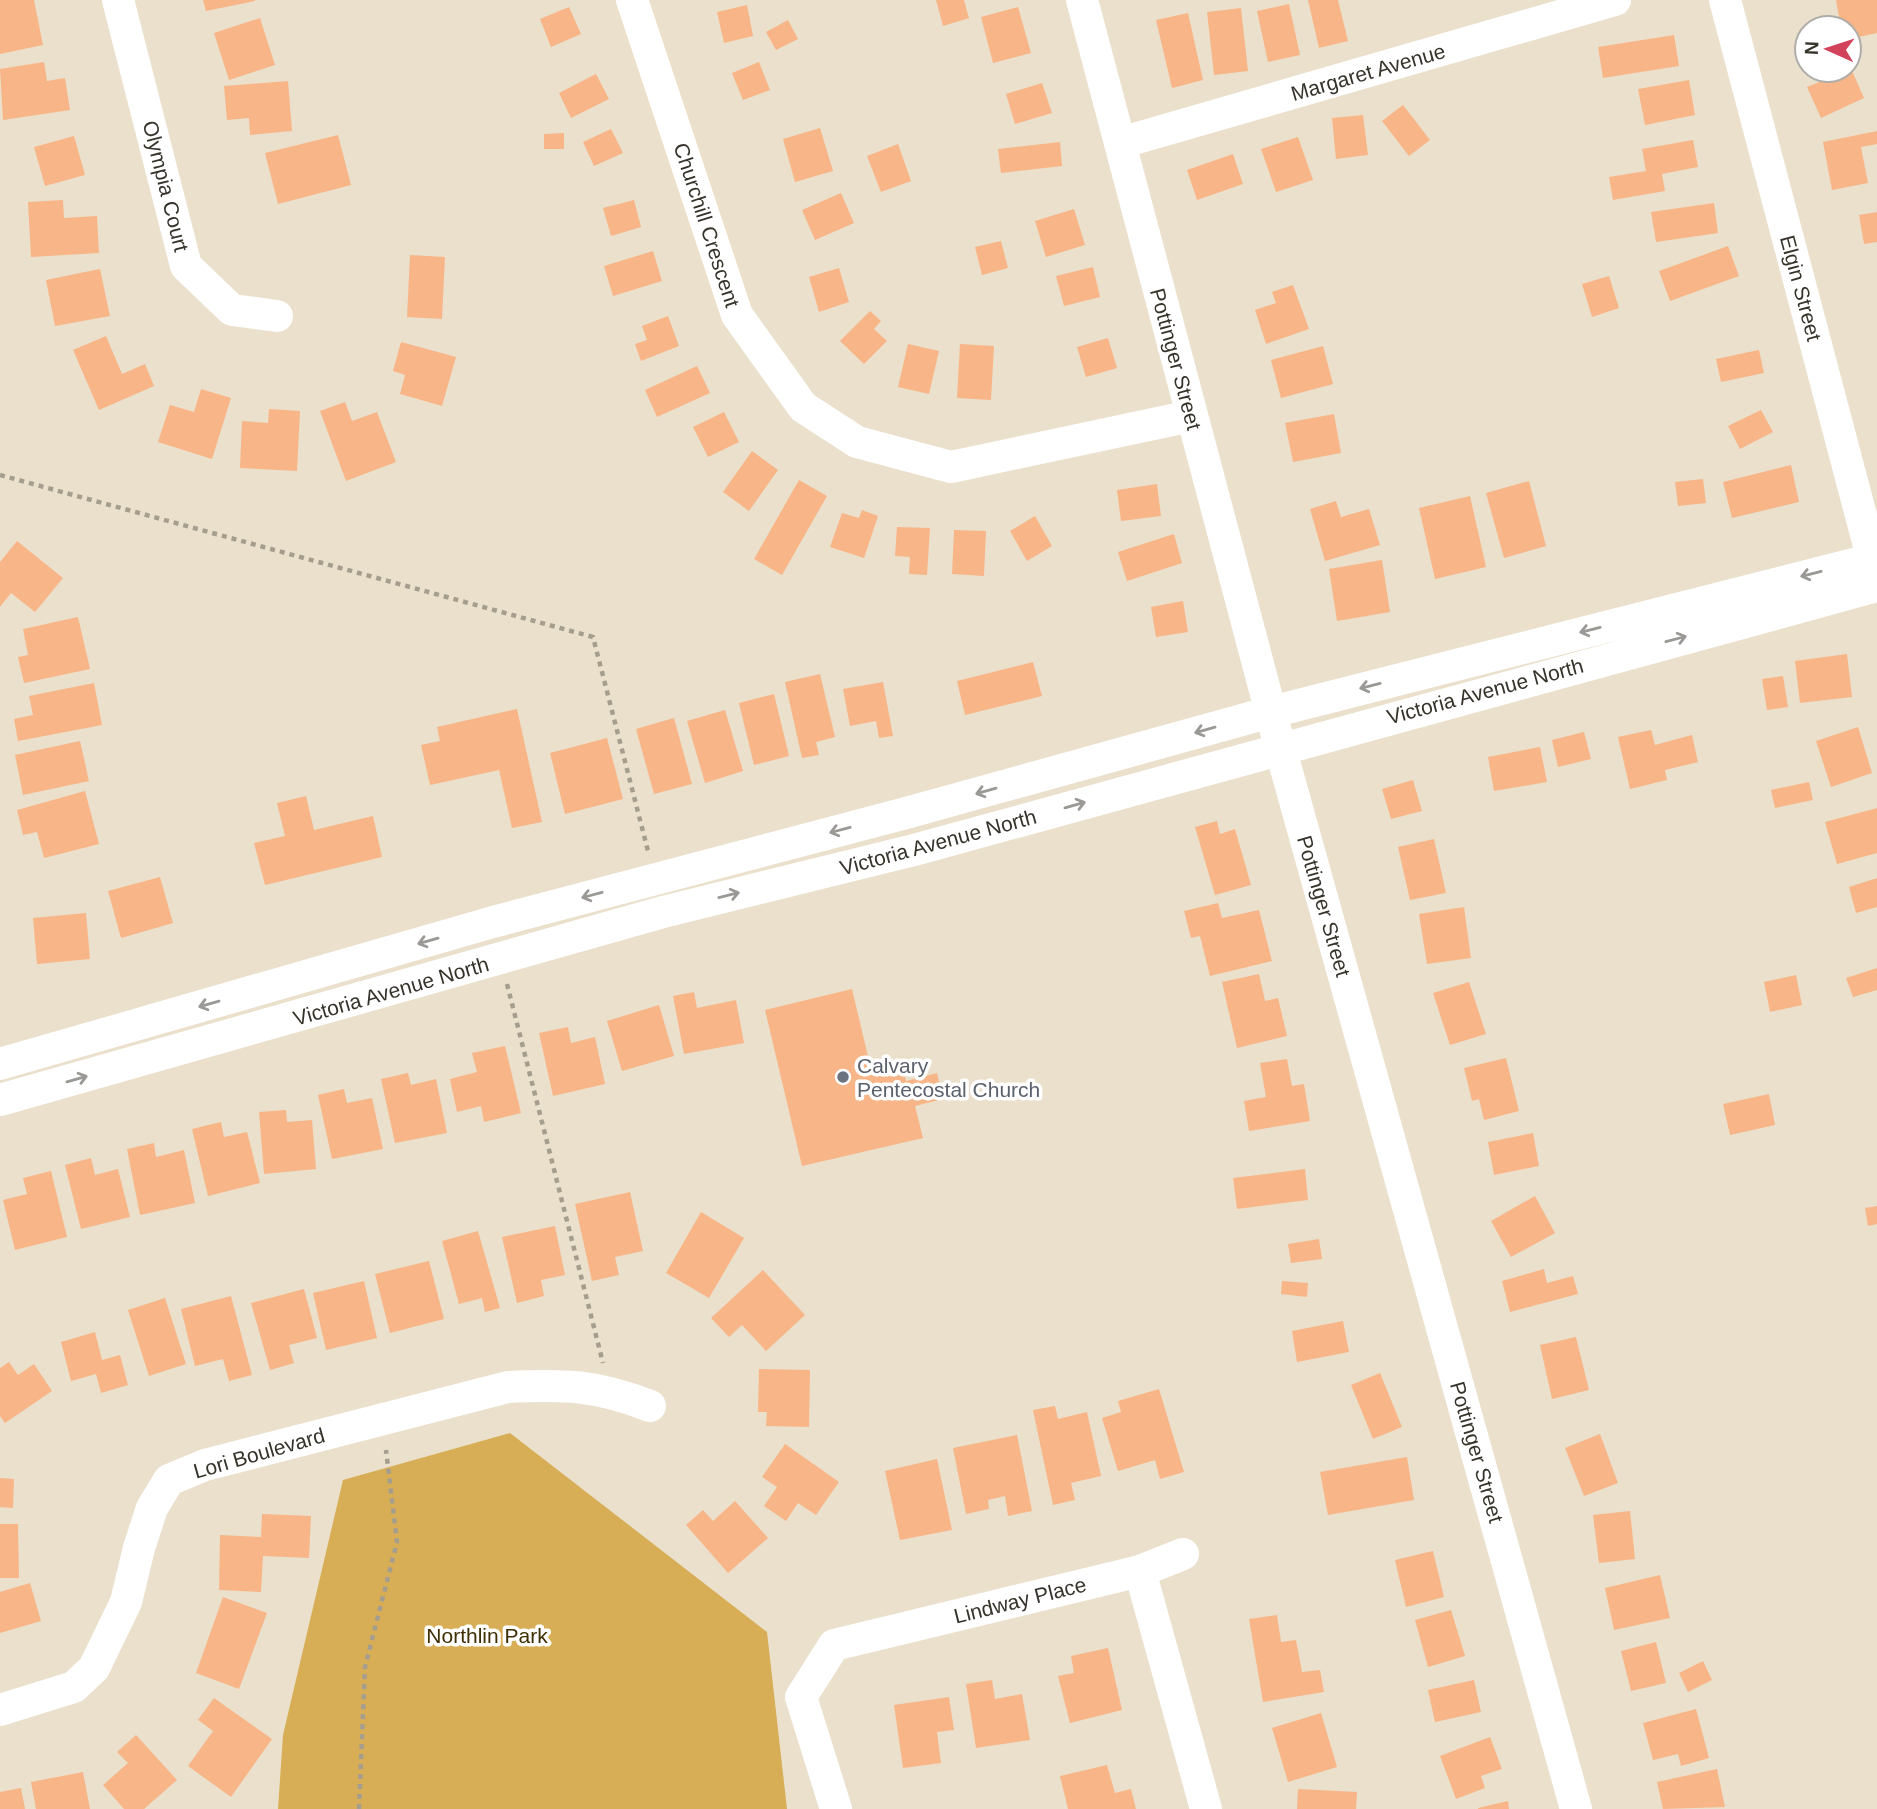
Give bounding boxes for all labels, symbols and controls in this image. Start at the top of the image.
north arrow [1793,14,1863,84]
street label: Margaret Avenue [1288,39,1448,105]
text: N [1801,41,1822,56]
street label: Olympia Court [139,118,193,254]
street label: Churchill Crescent [670,140,744,310]
street label: Elgin Street [1776,233,1826,344]
street label: Pottinger Street [1146,286,1206,433]
one-way arrow [1800,568,1823,581]
one-way arrow [1579,624,1602,637]
one-way arrow [1664,632,1687,645]
street label: Victoria Avenue North [1384,654,1586,728]
one-way arrow [1359,680,1382,693]
one-way arrow [1194,724,1217,737]
one-way arrow [975,785,998,798]
one-way arrow [1063,797,1085,810]
street label: Victoria Avenue North [837,805,1039,879]
one-way arrow [829,824,852,837]
street label: Pottinger Street [1293,833,1355,979]
one-way arrow [717,888,740,901]
one-way arrow [581,889,604,902]
one-way arrow [417,935,440,948]
street label: Victoria Avenue North [291,952,491,1030]
one-way arrow [198,998,220,1011]
place label: Calvary Pentecostal Church [857,1054,1040,1101]
marker: Calvary Pentecostal Church [835,1069,851,1085]
one-way arrow [66,1071,88,1084]
street label: Pottinger Street [1446,1379,1508,1525]
street label: Lori Boulevard [191,1423,327,1483]
street label: Lindway Place [952,1572,1088,1628]
park label: Northlin Park [426,1624,548,1647]

